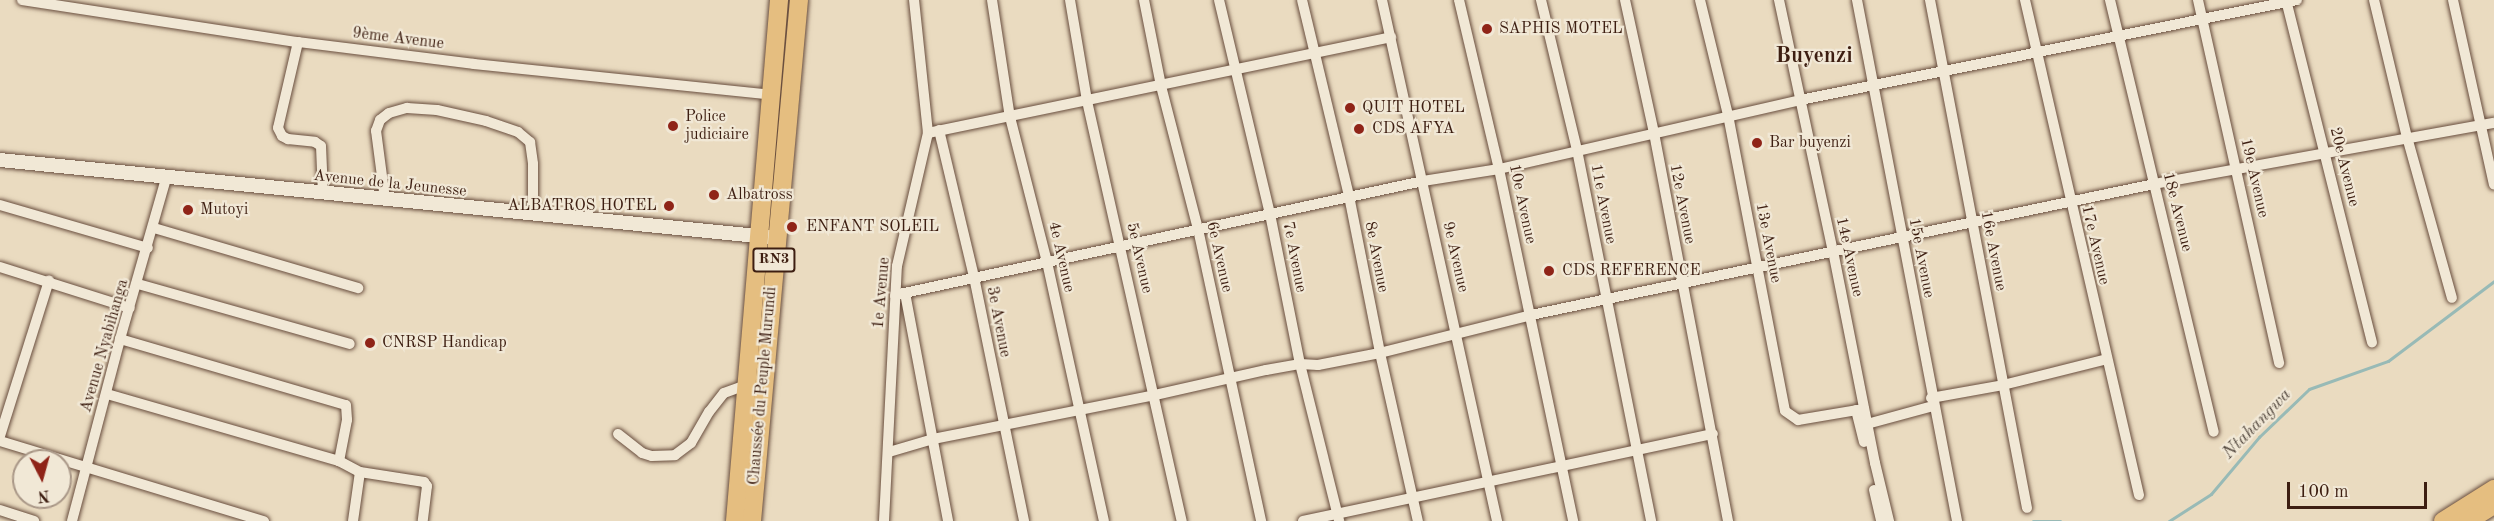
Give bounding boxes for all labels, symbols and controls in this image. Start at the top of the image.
place label: SAPHIS MOTEL [1499,19,1623,39]
marker: SAPHIS MOTEL [1480,22,1494,36]
street label: 9ème Avenue [351,24,445,54]
district label: Buyenzi [1775,44,1853,70]
place label: QUIT HOTEL [1362,98,1465,118]
marker: QUIT HOTEL [1343,101,1357,115]
place label: Police judiciaire [685,107,749,145]
marker: Police judiciaire [666,119,680,133]
place label: CDS AFYA [1372,119,1455,139]
marker: CDS AFYA [1350,120,1368,138]
street label: 20e Avenue [2325,125,2363,209]
place label: Bar buyenzi [1769,133,1851,153]
marker: Bar buyenzi [1750,136,1764,150]
street label: 19e Avenue [2236,136,2272,220]
street label: 10e Avenue [1504,162,1540,246]
street label: 11e Avenue [1586,162,1620,246]
street label: 12e Avenue [1665,162,1699,246]
street label: Avenue de la Jeunesse [312,166,468,202]
street label: 18e Avenue [2158,170,2196,254]
place label: Albatross [726,185,793,205]
marker: Albatross [707,188,721,202]
place label: ALBATROS HOTEL [507,196,657,216]
marker: ALBATROS HOTEL [662,199,676,213]
place label: Mutoyi [200,200,248,220]
street label: 13e Avenue [1751,201,1785,285]
marker: Mutoyi [181,203,195,217]
street label: 17e Avenue [2077,203,2113,287]
street label: 16e Avenue [1976,209,2010,293]
street label: 14e Avenue [1831,215,1867,299]
street label: 15e Avenue [1904,216,1938,300]
place label: ENFANT SOLEIL [806,217,939,237]
marker: ENFANT SOLEIL [783,218,801,236]
street label: 4e Avenue [1044,220,1078,294]
street label: 6e Avenue [1202,220,1236,294]
street label: 7e Avenue [1278,220,1310,294]
street label: 8e Avenue [1360,220,1392,294]
street label: 9e Avenue [1438,220,1472,294]
street label: 5e Avenue [1122,221,1156,295]
road number: RN3 [752,248,796,272]
street label: 1e Avenue [869,256,895,330]
place label: CDS REFERENCE [1562,261,1701,281]
marker: CDS REFERENCE [1540,262,1558,280]
street label: Avenue Nyabihanga [77,277,133,415]
street label: 3e Avenue [982,285,1014,359]
street label: Chaussée du Peuple Murundi [745,286,781,486]
place label: CNRSP Handicap [382,333,507,353]
marker: CNRSP Handicap [363,336,377,350]
water label: Ntahangwa [2218,384,2296,464]
north arrow [12,449,72,509]
scale bar [2290,470,2430,508]
text: 100 m [2298,483,2349,501]
text: N [37,486,51,504]

